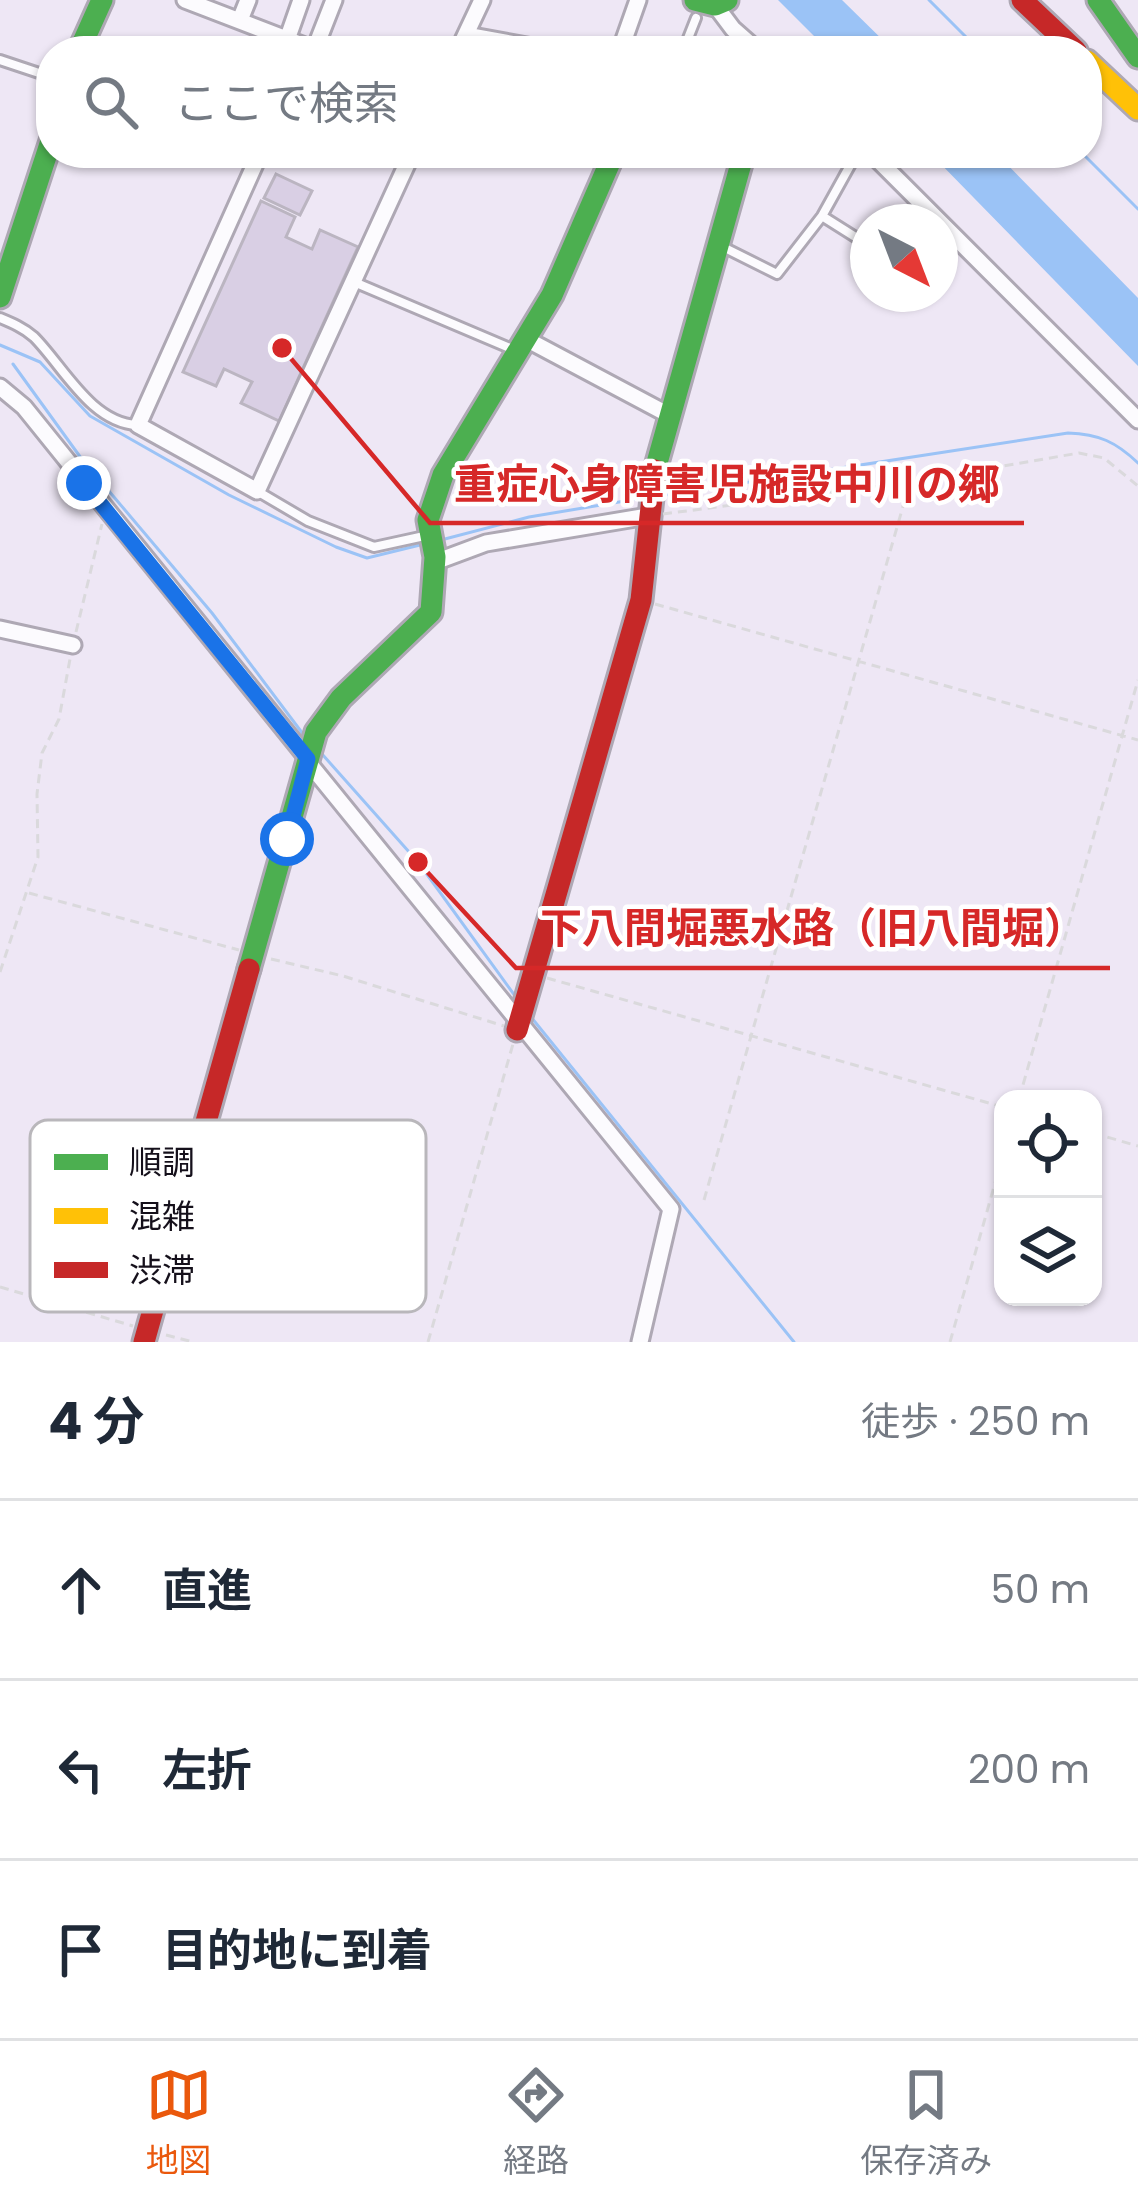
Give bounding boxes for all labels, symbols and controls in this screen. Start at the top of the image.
search box [36,36,1102,168]
icon: search [78,69,144,135]
text: ここで検索 [174,72,399,135]
north arrow [850,204,958,312]
callout: 重症心身障害児施設中川の郷 [430,445,1024,523]
text: 重症心身障害児施設中川の郷 [454,455,1000,514]
route end [57,456,111,510]
route start [260,812,314,866]
callout: 下八間堀悪水路（旧八間堀） [516,890,1110,968]
text: 下八間堀悪水路（旧八間堀） [540,899,1086,958]
map controls [994,1090,1102,1306]
button: locate [994,1090,1102,1198]
legend [30,1120,426,1312]
text: 順調 [129,1139,195,1186]
text: 混雑 [129,1193,195,1240]
button: layers [994,1198,1102,1306]
text: 渋滞 [129,1247,195,1294]
text: 4 分 [48,1385,144,1457]
text: 徒歩 · 250 m [861,1394,1090,1449]
icon: ahead [48,1557,114,1623]
text: 直進 [162,1559,252,1622]
text: 50 m [990,1562,1090,1617]
icon: left [48,1737,114,1803]
text: 左折 [162,1739,252,1802]
text: 200 m [968,1742,1090,1797]
icon: arrive [48,1917,114,1983]
text: 目的地に到着 [162,1919,432,1982]
tab: 地図 [146,2062,212,2186]
tab: 経路 [503,2062,569,2186]
tab: 保存済み [860,2062,992,2186]

